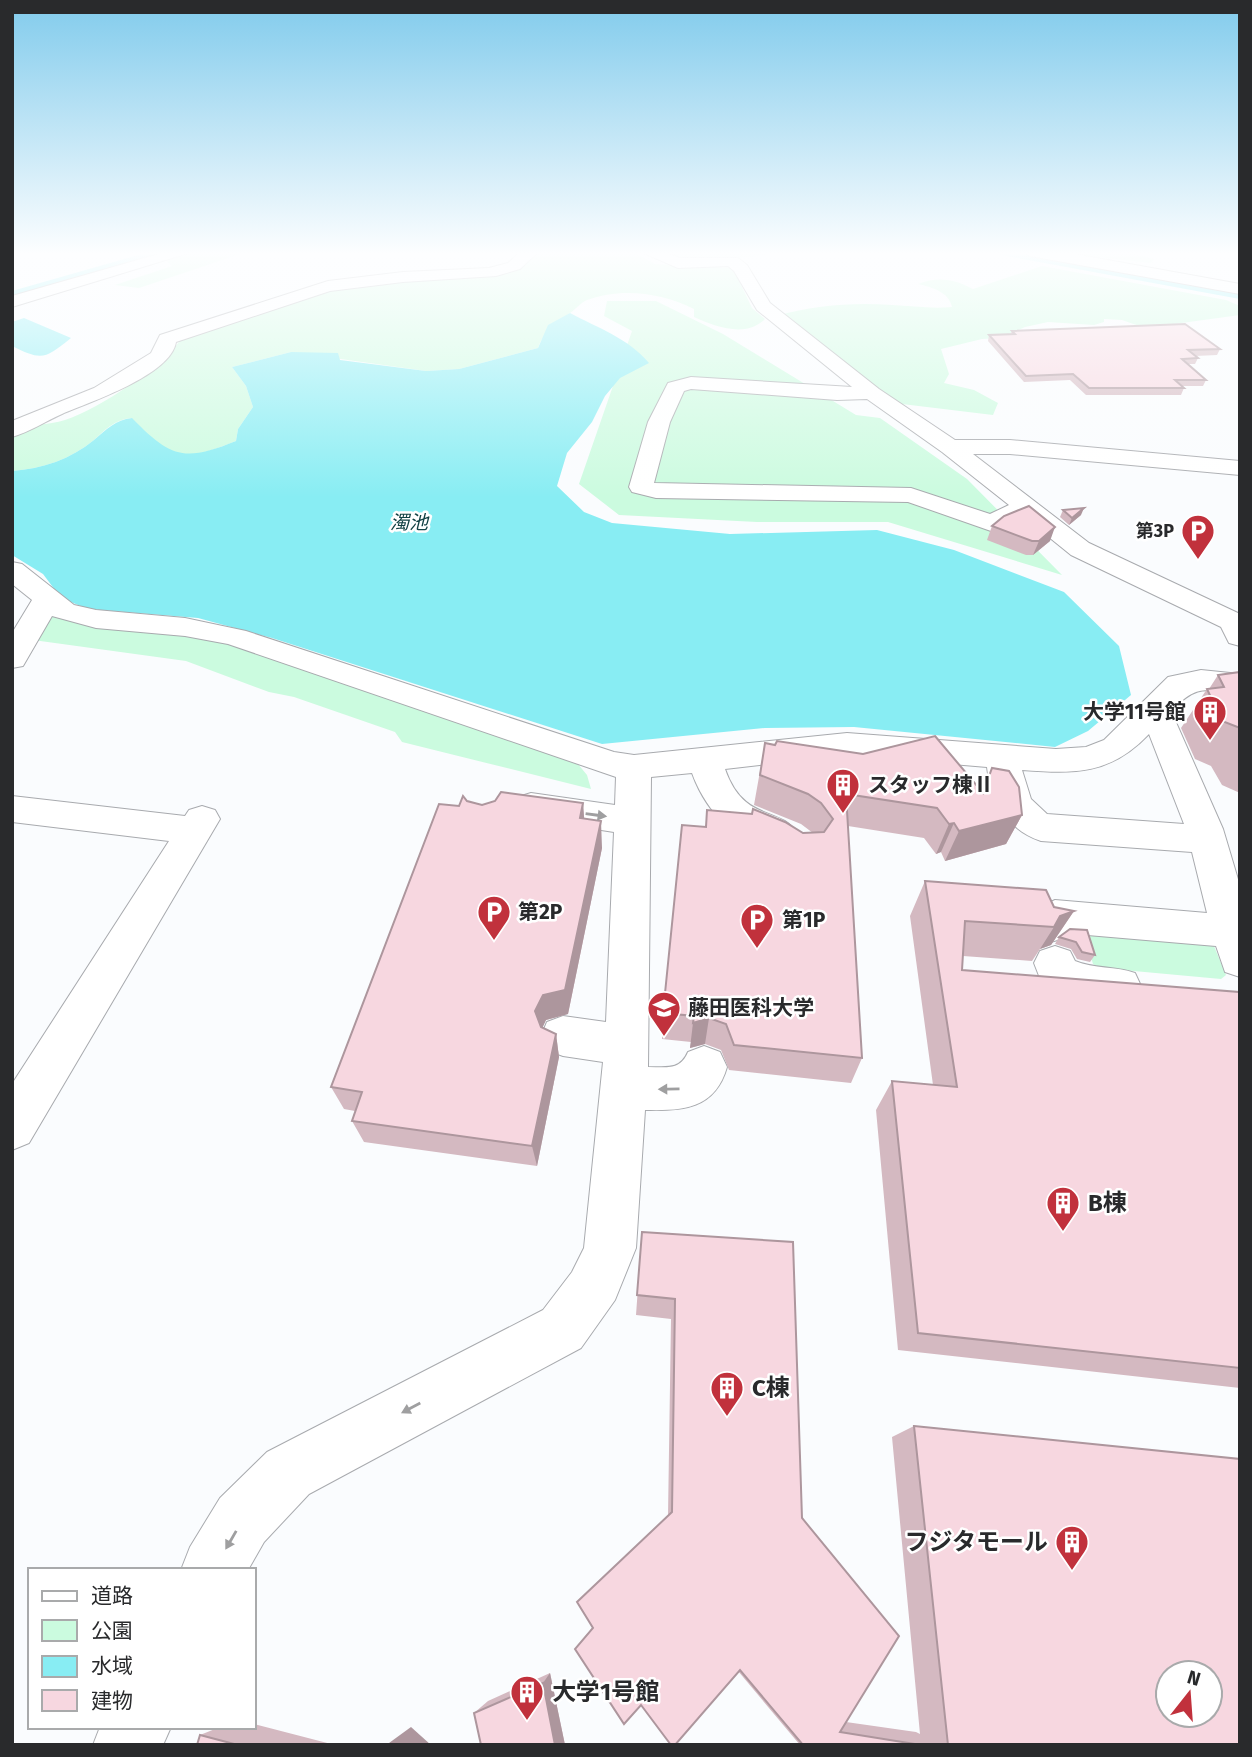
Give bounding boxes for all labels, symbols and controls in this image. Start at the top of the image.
water label: 濁池 [390,511,430,534]
parking icon: 第3P [1179,512,1217,561]
place label: 第3P [1136,520,1174,542]
building icon: 大学11号館 [1191,693,1229,742]
place label: 大学11号館 [1083,699,1186,725]
building icon: スタッフ棟Ⅱ [824,766,862,815]
place label: スタッフ棟Ⅱ [868,772,994,798]
one-way arrow [585,810,607,821]
parking icon: 第2P [475,893,513,942]
place label: 第2P [518,899,563,925]
parking icon: 第1P [738,901,776,950]
place label: 第1P [782,907,826,933]
school or university icon: 藤田医科大学 [645,989,683,1038]
place label: 藤田医科大学 [688,995,814,1021]
one-way arrow [658,1083,680,1094]
building icon: B棟 [1044,1184,1082,1233]
place label: B棟 [1088,1189,1127,1217]
building icon: C棟 [708,1369,746,1418]
place label: C棟 [752,1374,790,1402]
one-way arrow [401,1402,421,1414]
building icon: フジタモール [1053,1523,1091,1572]
place label: フジタモール [904,1528,1048,1556]
one-way arrow [225,1530,237,1549]
legend [28,1568,256,1729]
text: 道路 [91,1583,133,1609]
text: 公園 [91,1618,133,1644]
text: 水域 [91,1653,133,1679]
north arrow [1154,1659,1224,1729]
text: N [1184,1665,1203,1691]
building icon: 大学1号館 [508,1673,546,1722]
place label: 大学1号館 [552,1678,659,1706]
text: 建物 [91,1688,133,1714]

